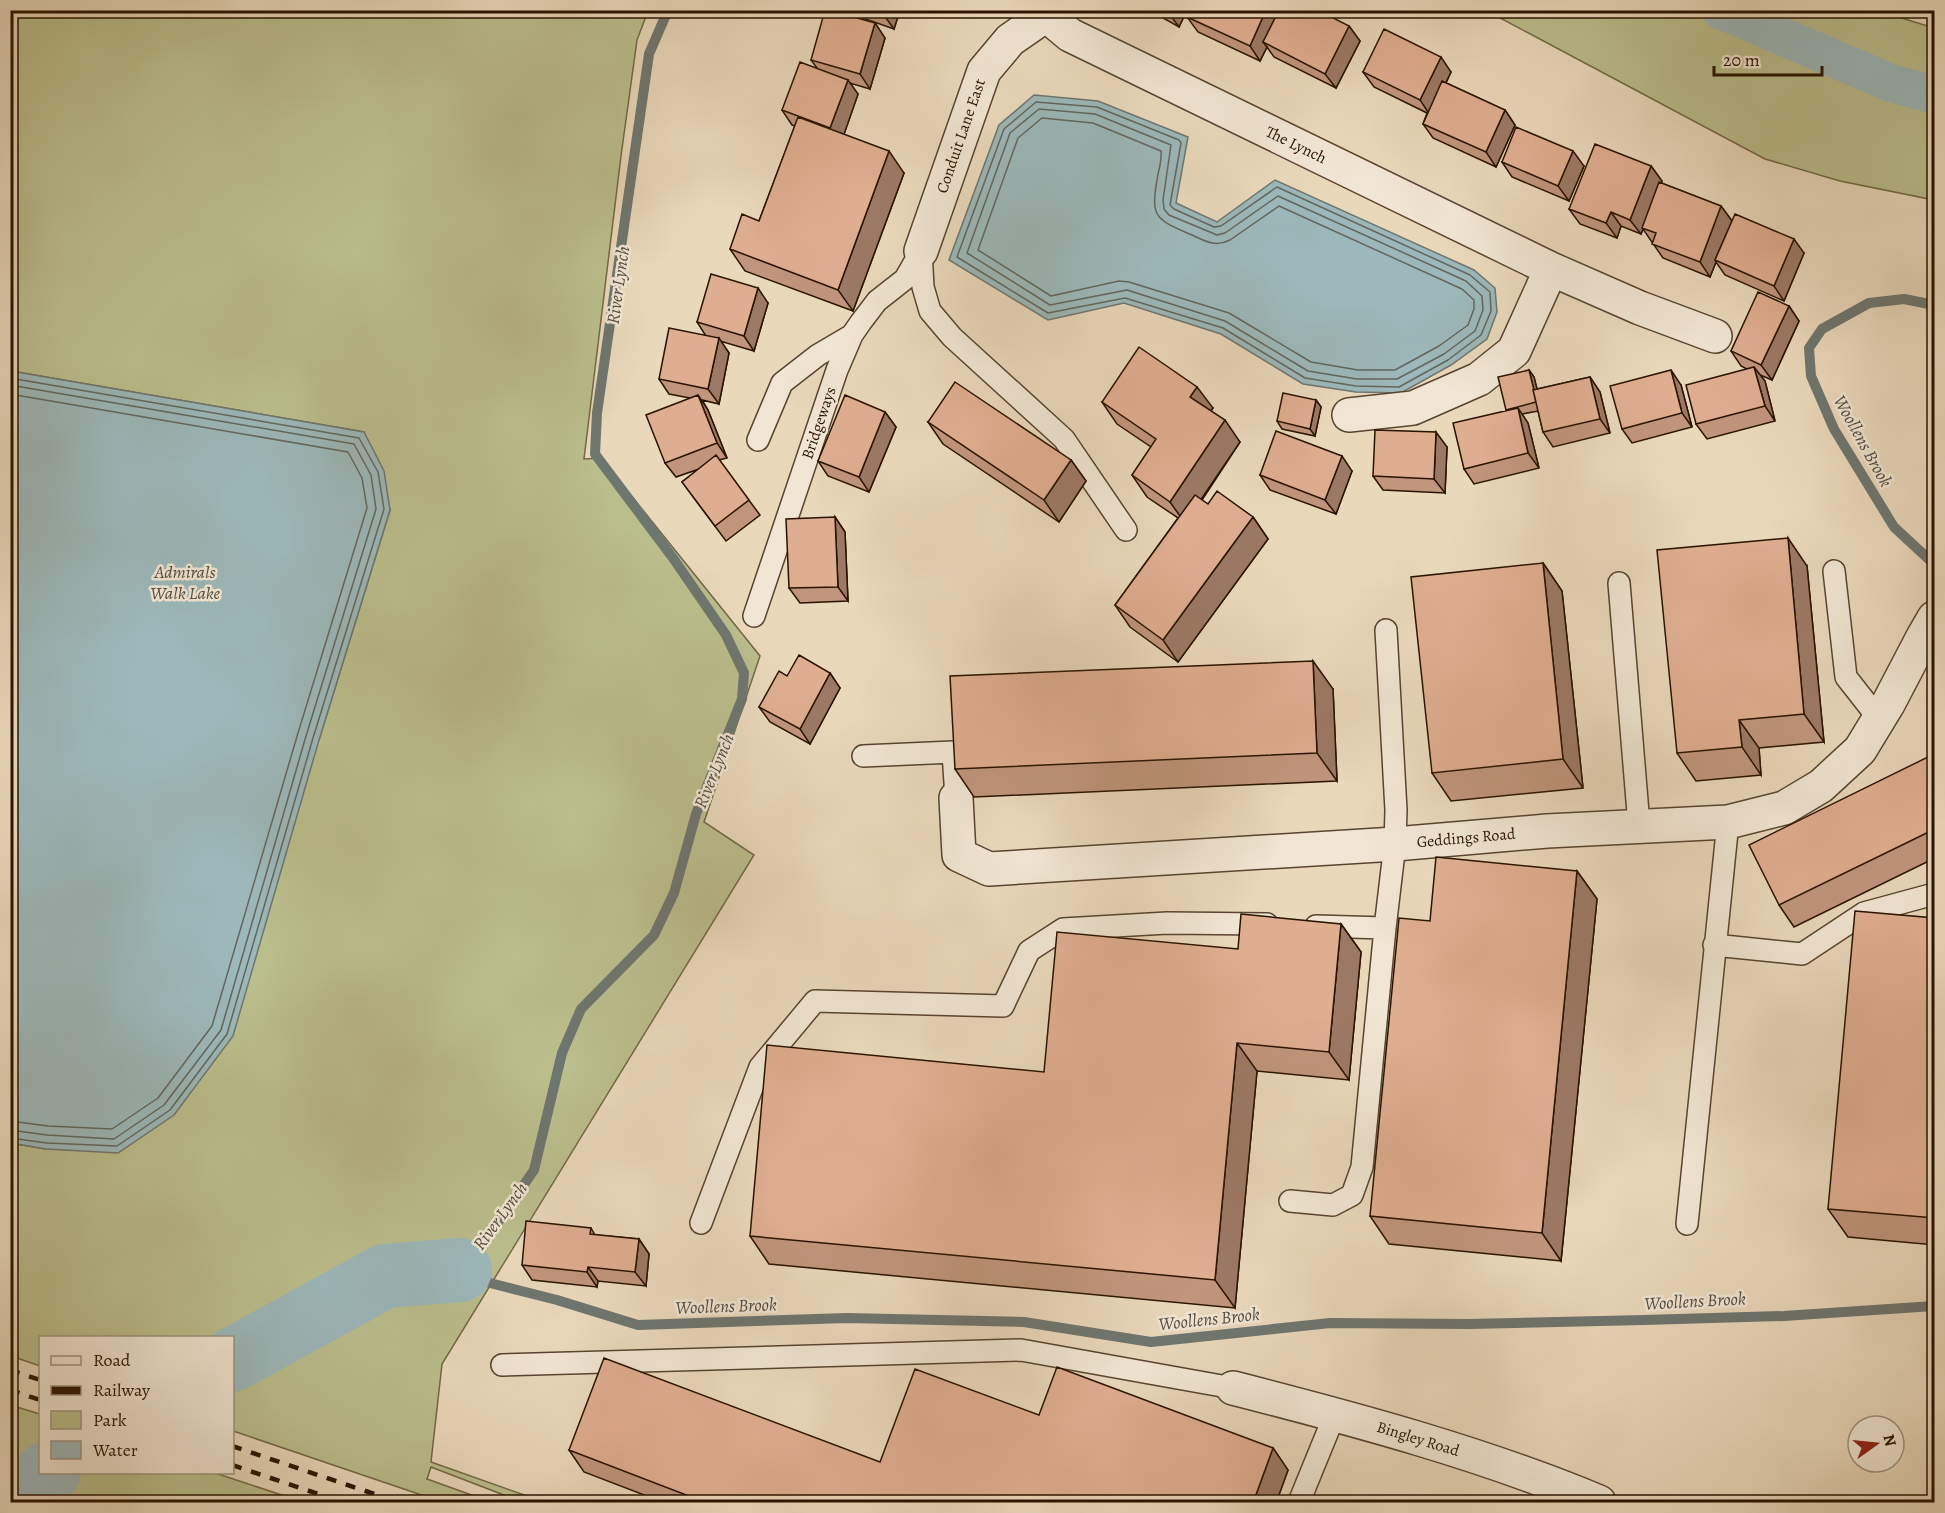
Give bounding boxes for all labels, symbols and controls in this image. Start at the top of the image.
scale bar [1714,39,1822,77]
text: 20 m [1723,48,1760,72]
street label: Conduit Lane East [931,76,991,196]
street label: The Lynch [1262,121,1331,169]
water label: River Lynch [601,244,635,326]
street label: Bridgeways [796,384,842,462]
water label: Woollens Brook [1828,391,1898,491]
water label: Admirals Walk Lake [150,560,220,605]
water label: River Lynch [688,730,740,812]
street label: Geddings Road [1416,823,1517,853]
water label: River Lynch [467,1177,533,1255]
water label: Woollens Brook [1644,1286,1746,1316]
water label: Woollens Brook [675,1292,777,1320]
water label: Woollens Brook [1157,1302,1261,1336]
legend [39,1336,234,1474]
text: Road [93,1348,131,1372]
text: Railway [93,1378,151,1402]
text: Park [93,1408,127,1432]
north arrow [1846,1414,1906,1474]
street label: Bingley Road [1374,1416,1462,1462]
text: N [1877,1432,1902,1449]
text: Water [92,1438,138,1462]

